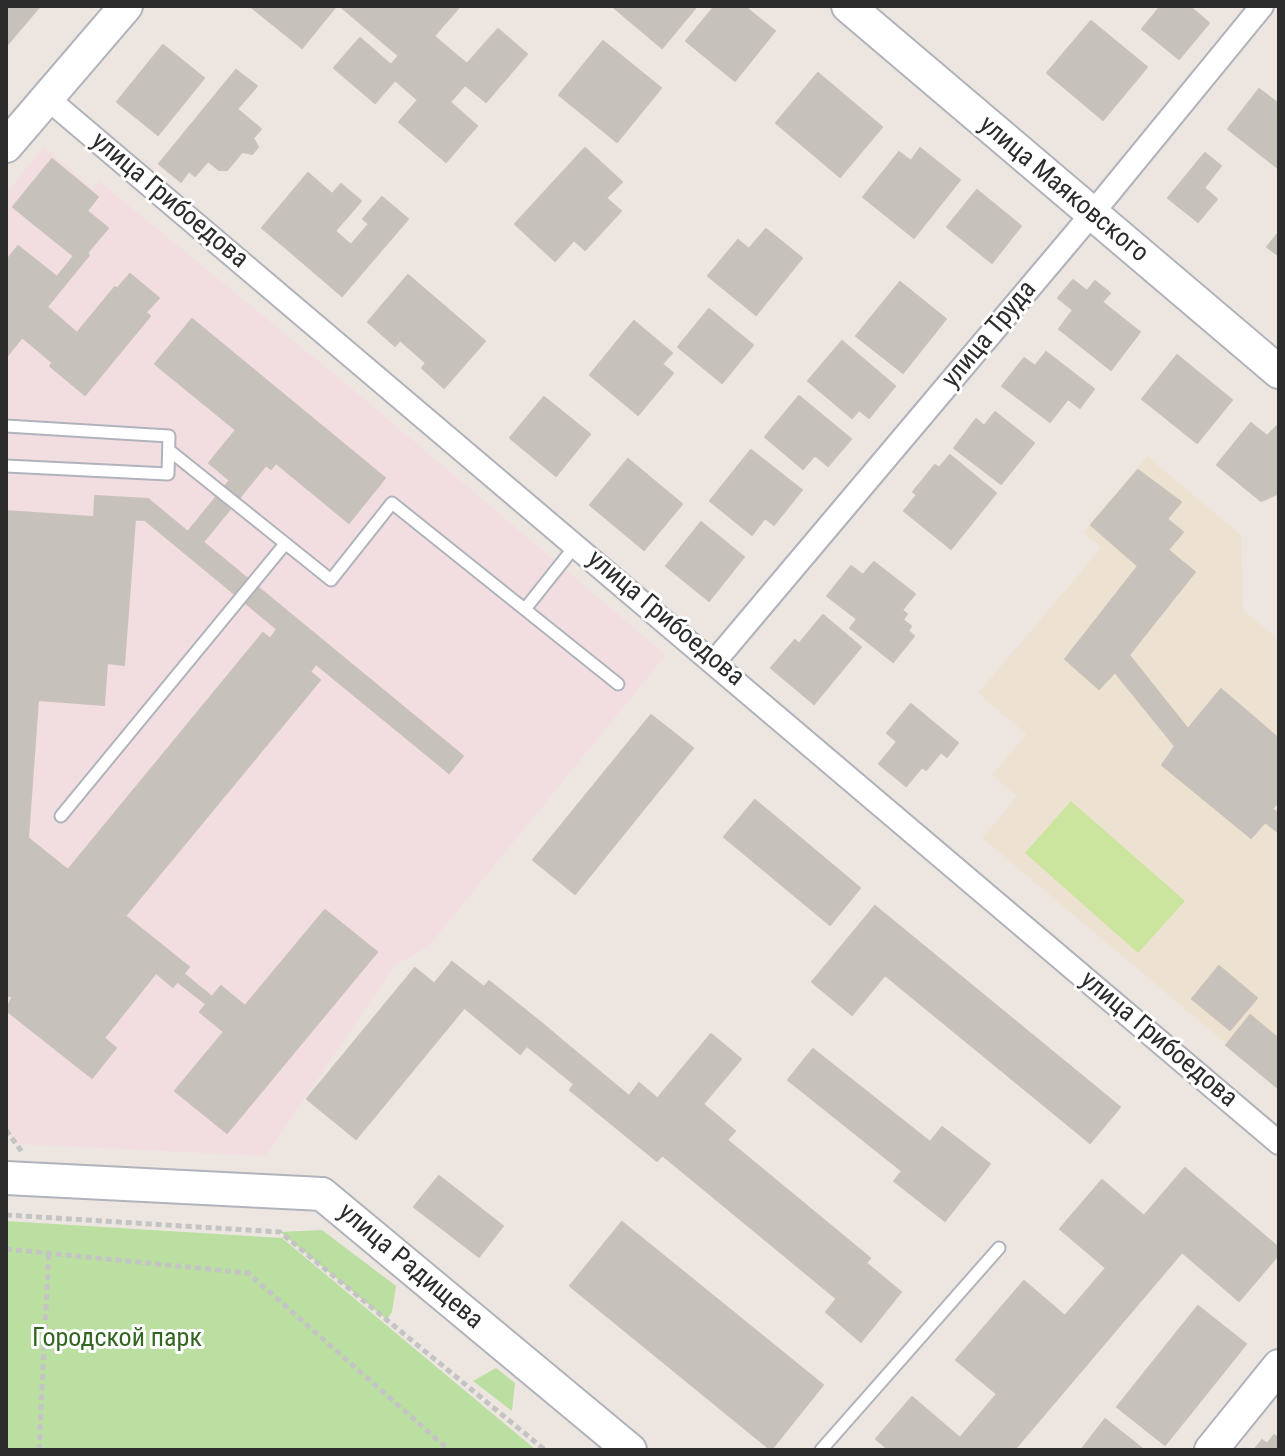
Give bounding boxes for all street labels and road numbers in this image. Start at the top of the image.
street label: улица Маяковского [972,110,1154,270]
street label: улица Грибоедова [84,126,254,276]
street label: улица Труда [936,275,1044,395]
street label: улица Грибоедова [580,544,750,694]
street label: улица Грибоедова [1073,965,1243,1115]
street label: улица Радищева [331,1197,489,1337]

